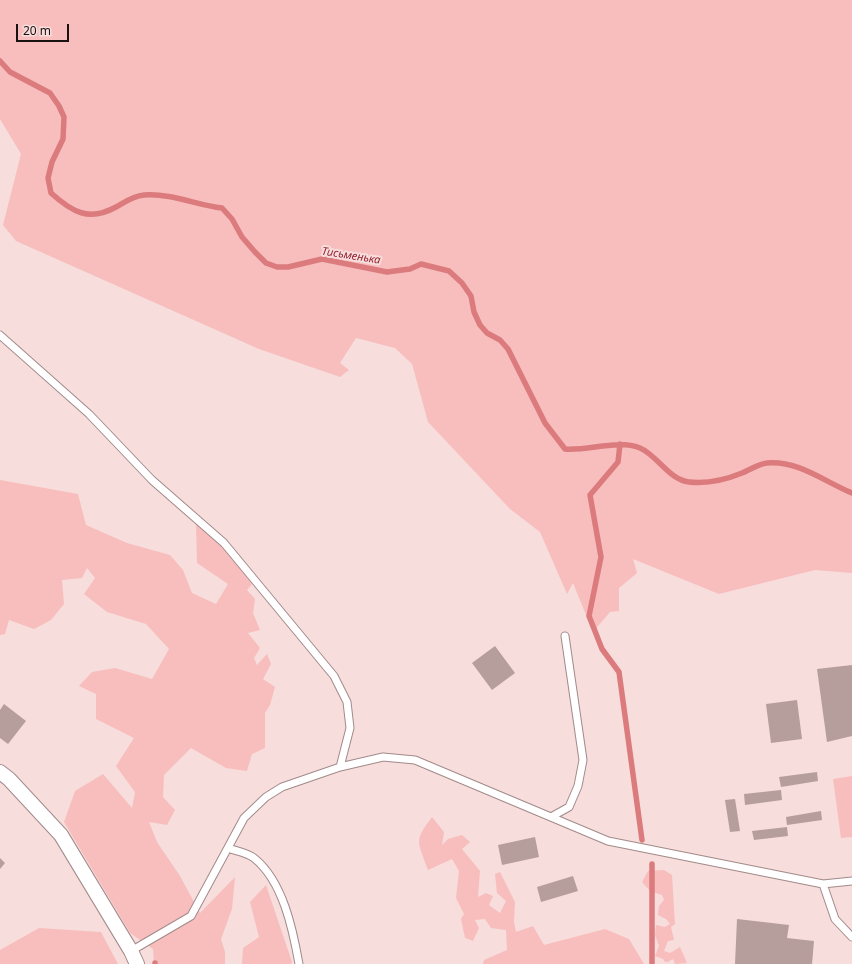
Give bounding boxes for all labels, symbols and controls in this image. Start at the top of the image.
scale bar [18,16,71,42]
text: 20 m [23,22,51,39]
water label: Тисьменька [321,245,381,267]

